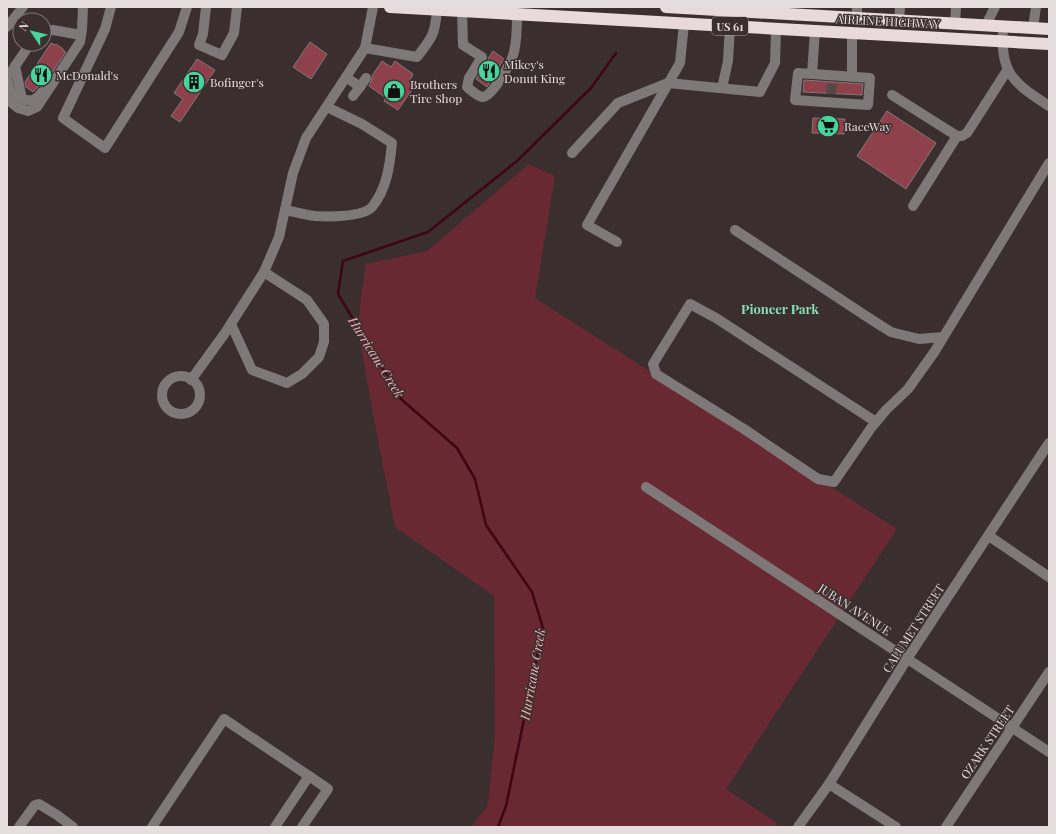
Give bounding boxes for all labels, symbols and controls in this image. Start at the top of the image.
street label: AIRLINE HIGHWAY [835,10,941,32]
north arrow [12,12,52,52]
road number: US 61 [712,17,748,35]
text: N [15,18,32,34]
place label: Mikey's Donut King [504,56,566,86]
restaurant icon: Mikey's Donut King [476,58,502,84]
restaurant icon: McDonald's [28,62,54,88]
place label: McDonald's [56,67,118,83]
building icon: Bofinger's [181,69,207,95]
place label: Bofinger's [210,74,264,90]
place label: Brothers Tire Shop [410,76,462,106]
shop icon: Brothers Tire Shop [381,78,407,104]
supermarket icon: RaceWay [815,113,841,139]
place label: RaceWay [844,118,891,134]
district label: Pioneer Park [741,300,819,317]
water label: Hurricane Creek [345,312,409,401]
street label: JUBAN AVENUE [815,579,894,638]
street label: CALUMET STREET [878,580,948,675]
water label: Hurricane Creek [515,627,548,722]
street label: OZARK STREET [956,702,1018,782]

